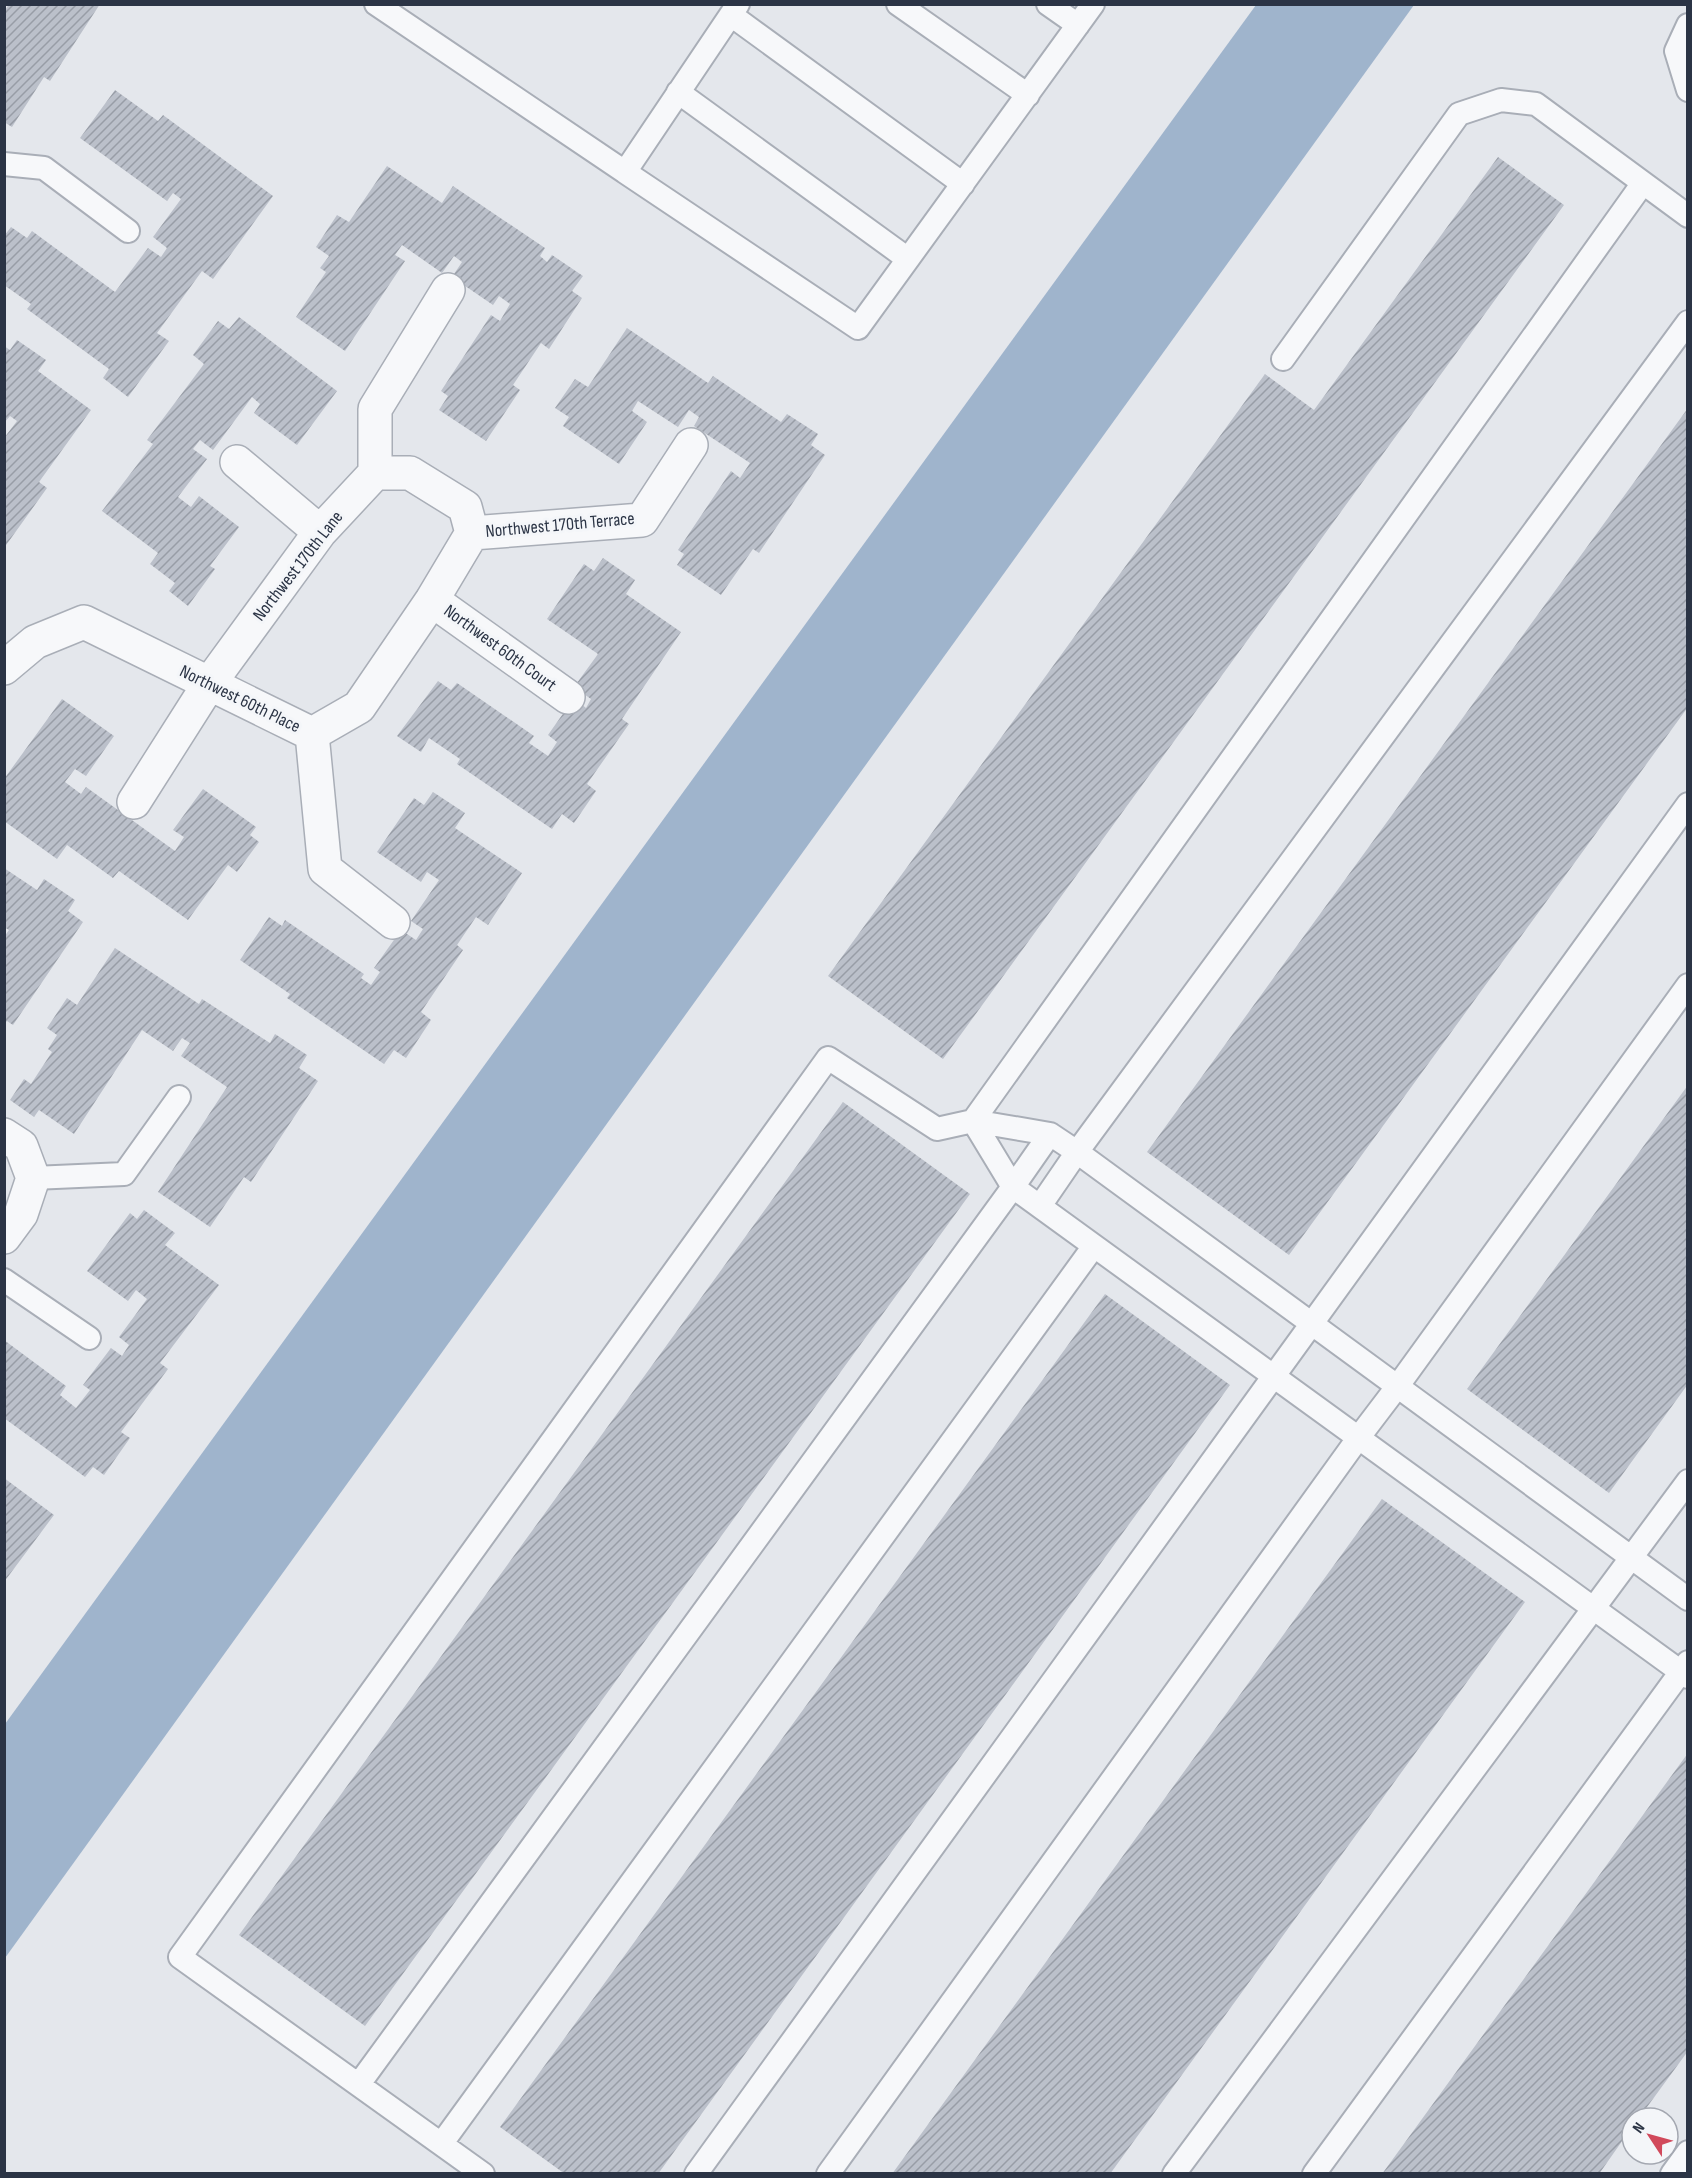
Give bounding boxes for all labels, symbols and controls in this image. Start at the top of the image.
street label: Northwest 170th Lane [249,507,347,625]
street label: Northwest 170th Terrace [485,508,635,542]
street label: Northwest 60th Court [440,600,561,696]
street label: Northwest 60th Place [176,661,304,737]
north arrow [1620,2106,1680,2166]
text: N [1629,2119,1649,2137]

